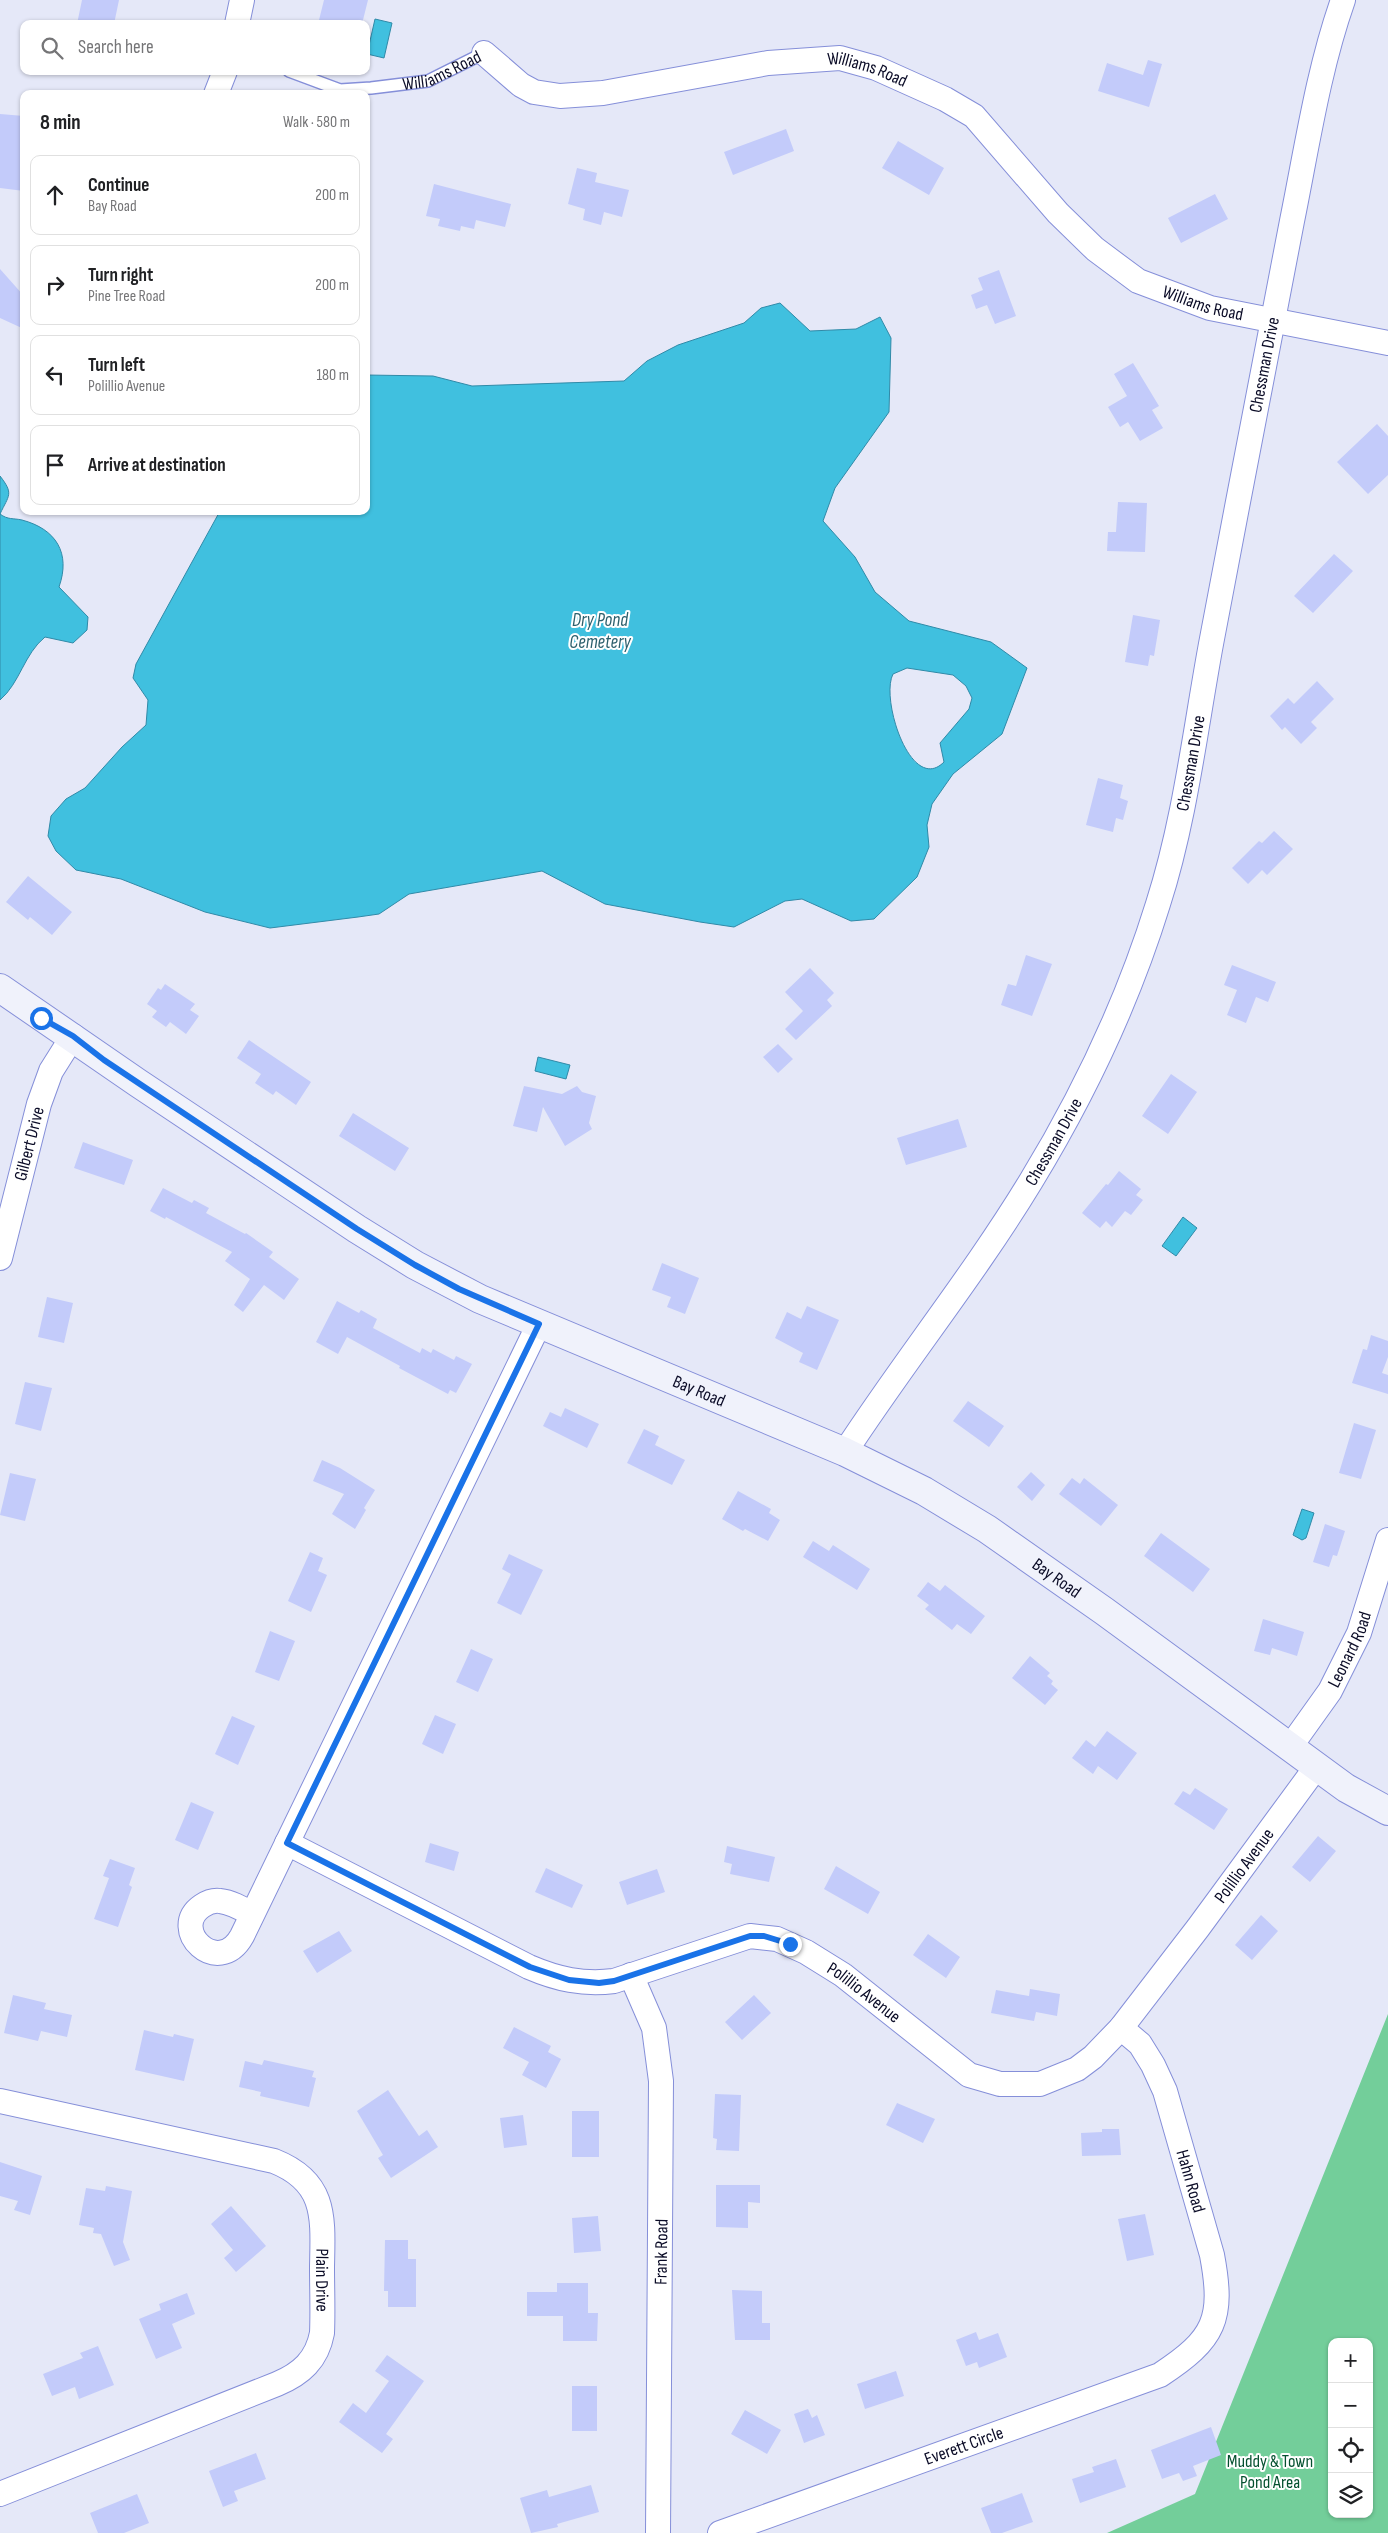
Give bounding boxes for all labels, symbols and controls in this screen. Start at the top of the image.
search box [20,20,370,75]
icon: search [38,34,66,62]
text: Search here [78,36,154,59]
street label: Williams Road [401,46,485,95]
street label: Williams Road [827,48,911,92]
text: 8 min [40,110,81,135]
text: Walk · 580 m [283,113,350,132]
text: Continue [88,174,149,197]
icon: ahead [41,181,69,209]
text: 200 m [315,186,349,205]
text: Bay Road [88,197,137,216]
text: Turn right [88,264,153,287]
icon: right [41,271,69,299]
text: 200 m [315,276,349,295]
street label: Williams Road [1160,281,1245,325]
text: Pine Tree Road [88,287,165,306]
street label: Chessman Drive [1245,315,1284,415]
text: Turn left [88,354,145,377]
icon: left [41,361,69,389]
text: 180 m [316,366,349,385]
text: Polillio Avenue [88,377,165,396]
icon: arrive [41,451,69,479]
text: Arrive at destination [88,454,226,477]
water label: Dry Pond Cemetery [569,609,631,654]
street label: Chessman Drive [1172,714,1210,813]
route start [30,1007,53,1030]
street label: Chessman Drive [1021,1095,1087,1189]
street label: Gilbert Drive [10,1104,49,1183]
street label: Bay Road [670,1371,728,1412]
street label: Bay Road [1028,1554,1085,1603]
street label: Leonard Road [1324,1609,1376,1691]
street label: Polillio Avenue [1210,1825,1279,1907]
route end [779,1933,802,1956]
street label: Polillio Avenue [823,1958,905,2028]
street label: Hahn Road [1172,2147,1209,2215]
street label: Frank Road [650,2219,673,2285]
street label: Plain Drive [311,2248,332,2312]
map controls [1328,2338,1373,2518]
button: + [1328,2338,1373,2383]
button: − [1328,2383,1373,2428]
street label: Everett Circle [922,2422,1006,2470]
button: locate [1328,2428,1373,2473]
park label: Muddy & Town Pond Area [1227,2451,1313,2493]
button: layers [1328,2473,1373,2518]

